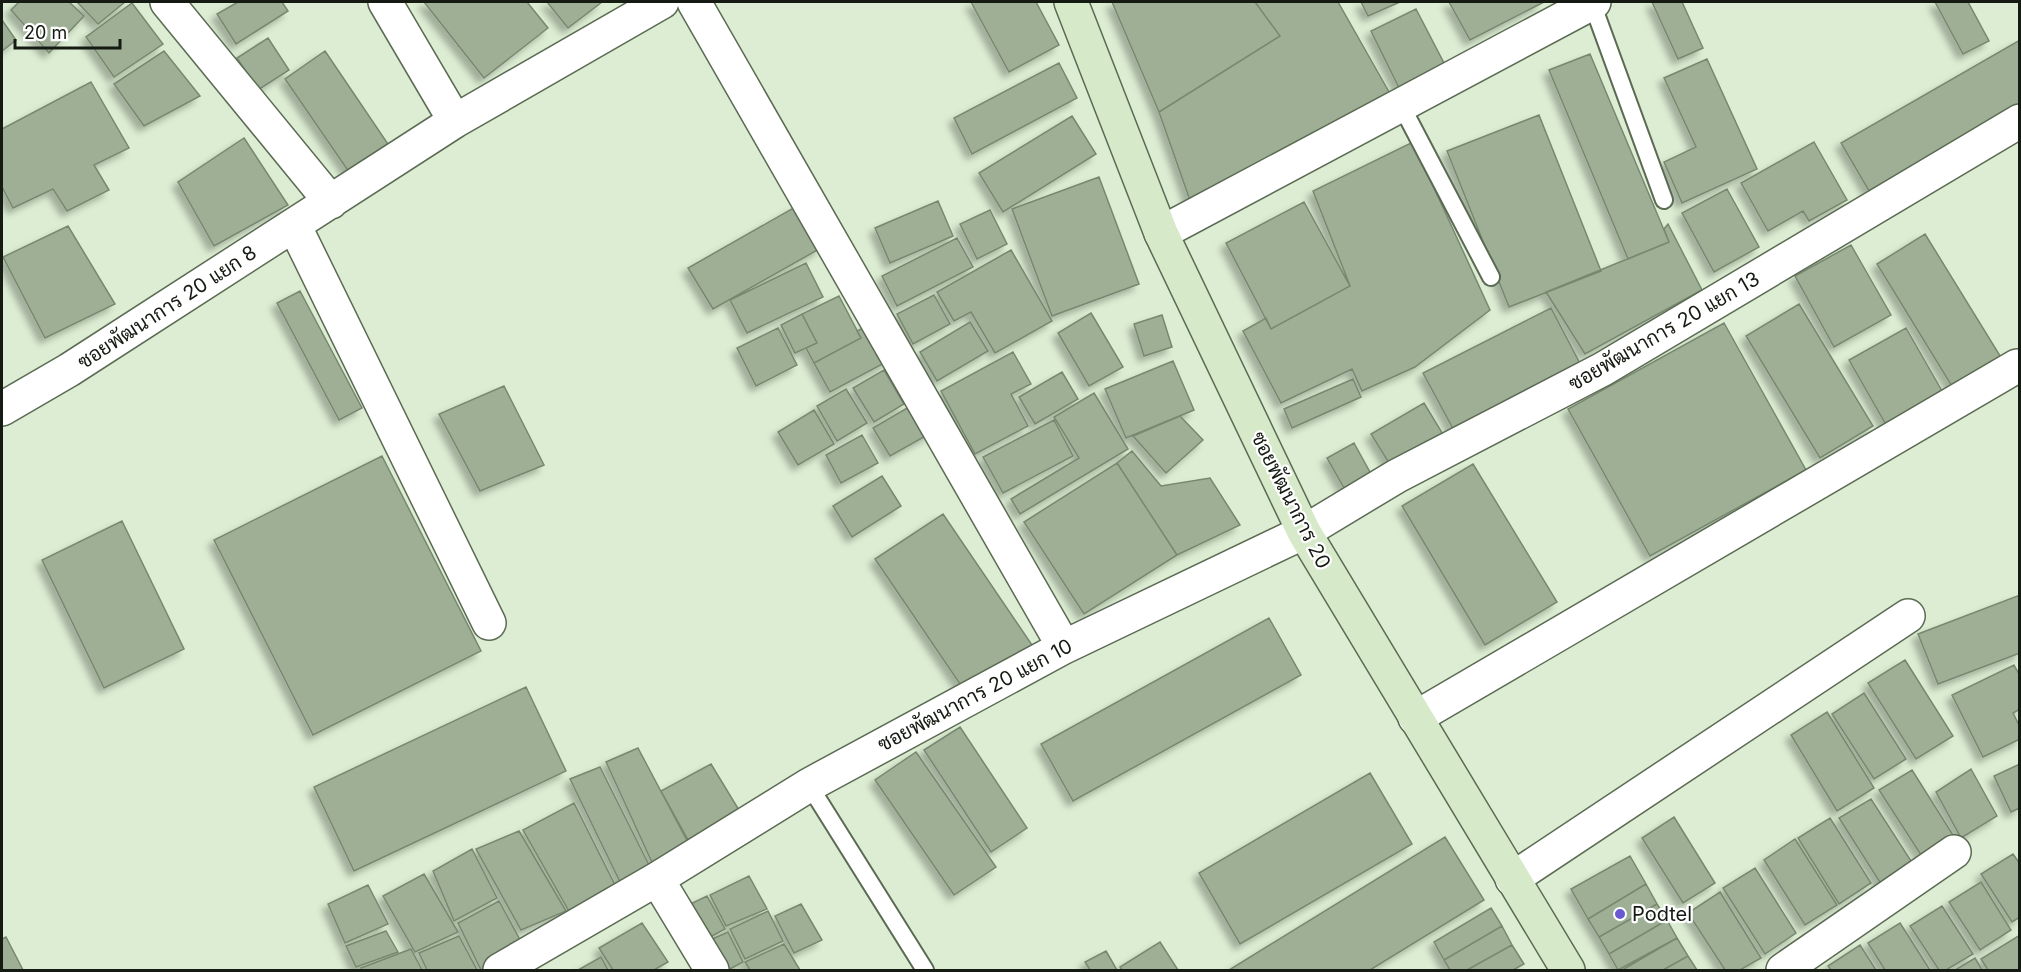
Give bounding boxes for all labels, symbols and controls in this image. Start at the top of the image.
scale bar [15,12,120,50]
text: 20 m [24,22,67,43]
street label: ซอยพัฒนาการ 20 แยก 8 [73,240,261,374]
street label: ซอยพัฒนาการ 20 แยก 13 [1564,266,1764,396]
street label: ซอยพัฒนาการ 20 [1246,428,1336,572]
street label: ซอยพัฒนาการ 20 แยก 10 [874,634,1076,756]
place label: Podtel [1632,902,1692,926]
marker: Podtel [1613,907,1627,921]

